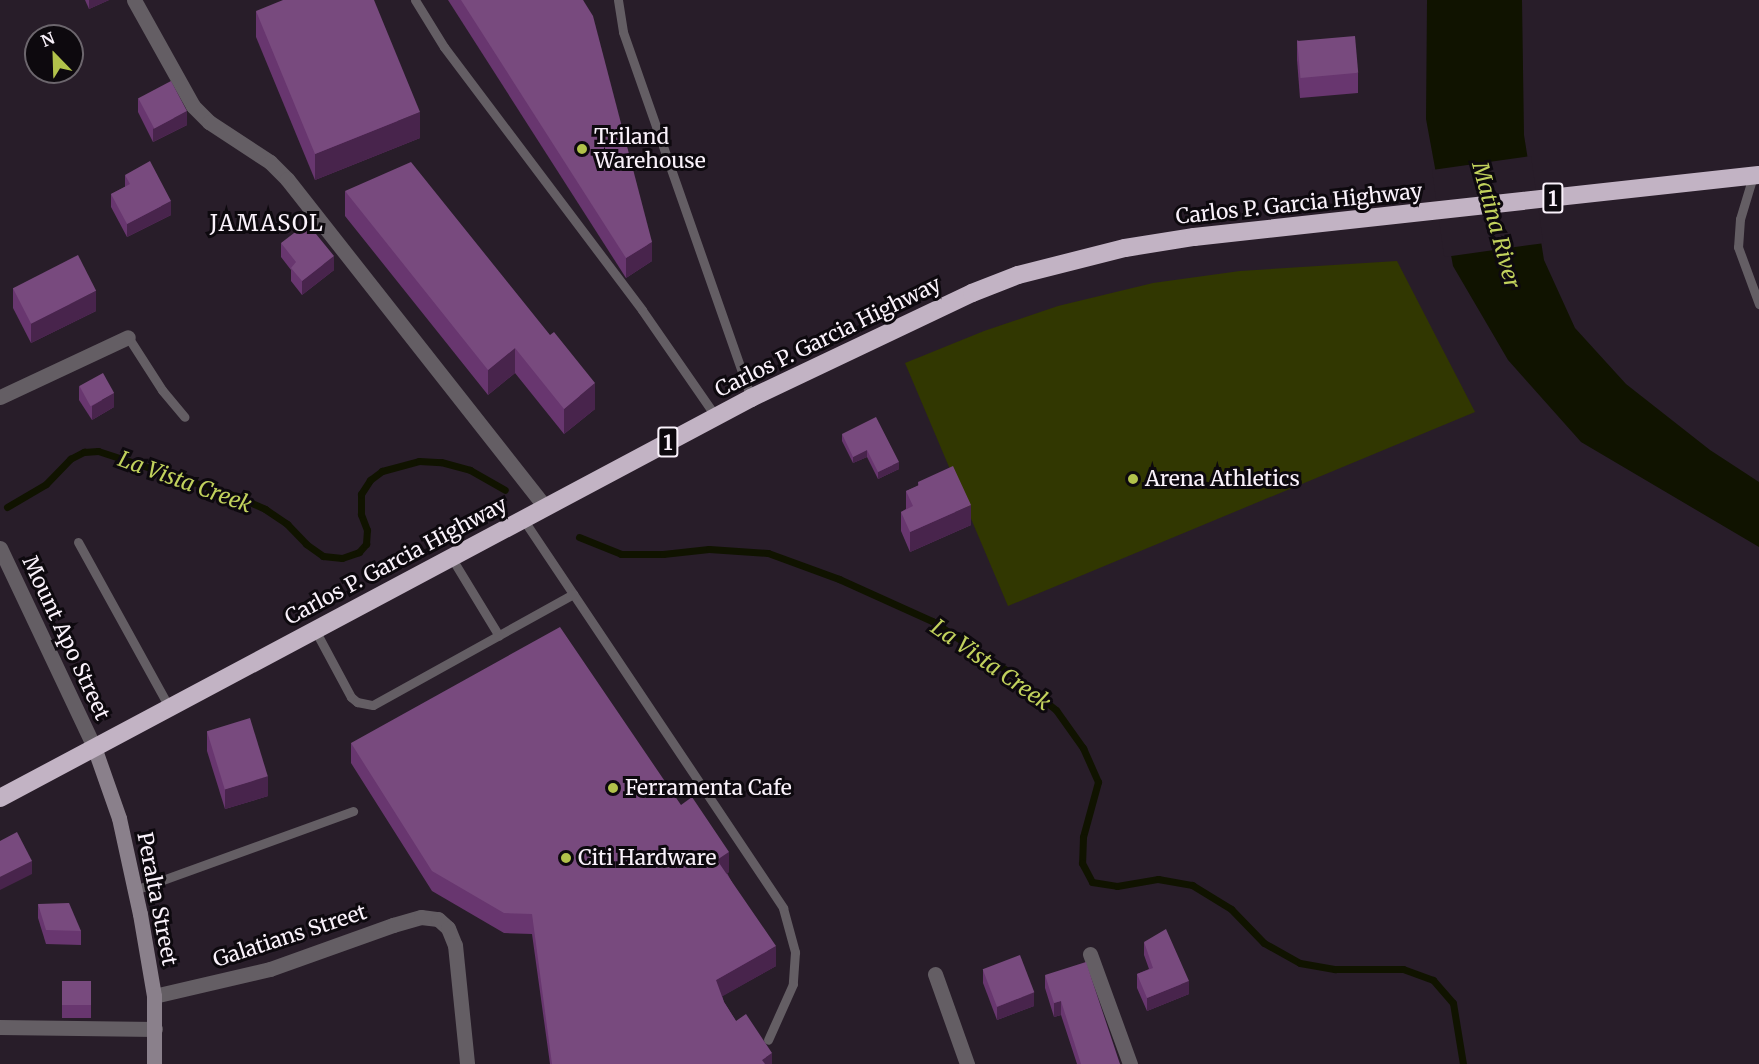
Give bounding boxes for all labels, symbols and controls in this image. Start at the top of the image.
north arrow [24,24,84,84]
text: N [38,28,57,51]
place label: Triland Warehouse [594,124,706,174]
marker: Triland Warehouse [575,142,589,156]
water label: Matina River [1466,159,1526,291]
street label: Carlos P. Garcia Highway [1174,179,1424,229]
road number: 1 [1541,181,1565,215]
district label: JAMASOL [210,211,324,237]
street label: Carlos P. Garcia Highway [711,271,945,403]
road number: 1 [656,425,680,459]
water label: La Vista Creek [115,446,255,518]
place label: Arena Athletics [1145,466,1300,492]
marker: Arena Athletics [1126,472,1140,486]
street label: Carlos P. Garcia Highway [281,492,511,630]
street label: Mount Apo Street [17,552,115,724]
water label: La Vista Creek [926,614,1056,716]
place label: Ferramenta Cafe [625,775,792,801]
marker: Ferramenta Cafe [606,781,620,795]
street label: Peralta Street [132,830,182,968]
place label: Citi Hardware [578,845,716,871]
marker: Citi Hardware [559,851,573,865]
street label: Galatians Street [210,899,370,973]

